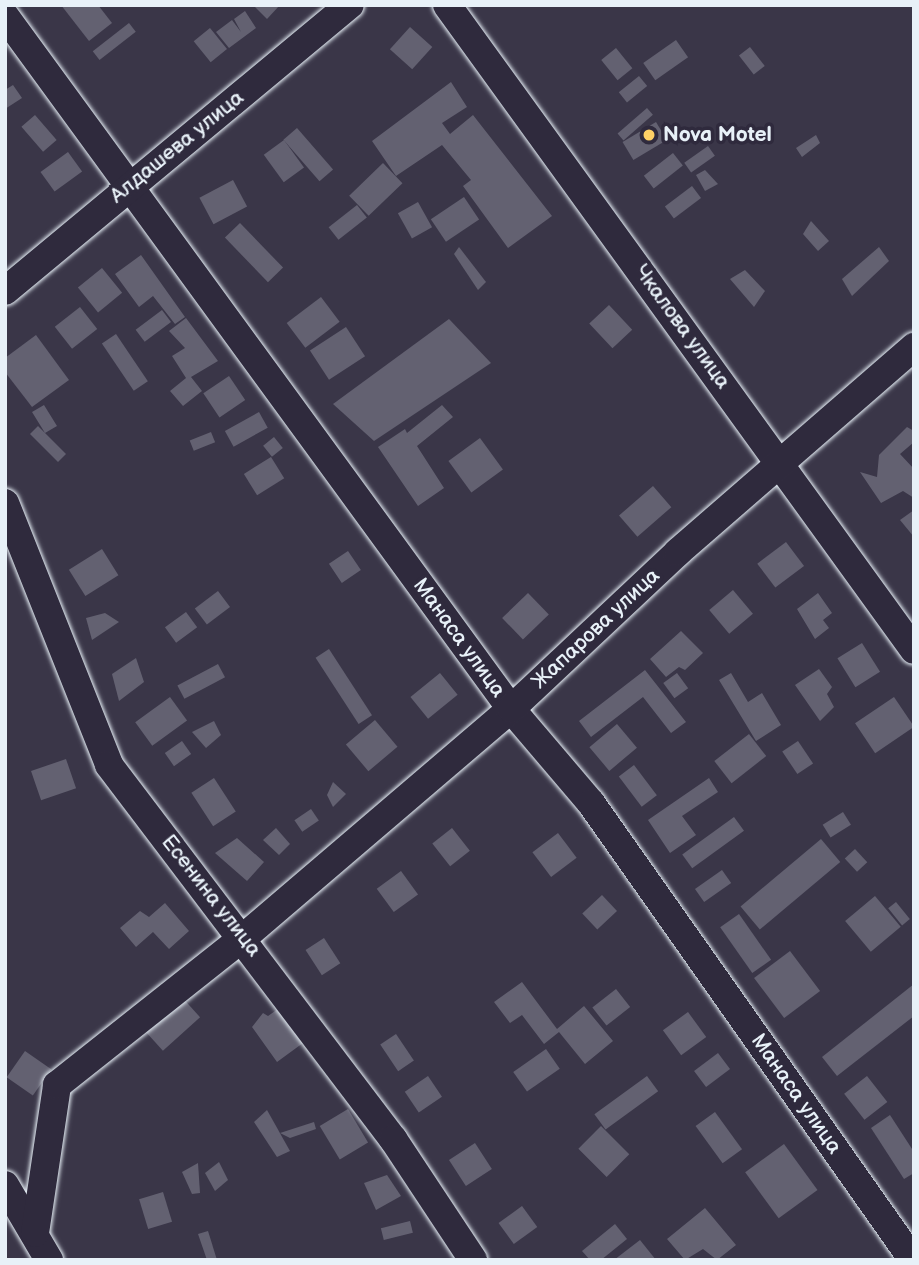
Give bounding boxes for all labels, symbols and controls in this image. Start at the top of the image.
street label: Алдашева улица [105,85,249,209]
place label: Nova Motel [663,122,772,148]
marker: Nova Motel [641,127,657,143]
street label: Чкалова улица [629,260,735,394]
street label: Жапарова улица [527,563,665,695]
street label: Манаса улица [407,574,511,702]
street label: Есенина улица [156,830,266,962]
street label: Манаса улица [745,1029,847,1159]

